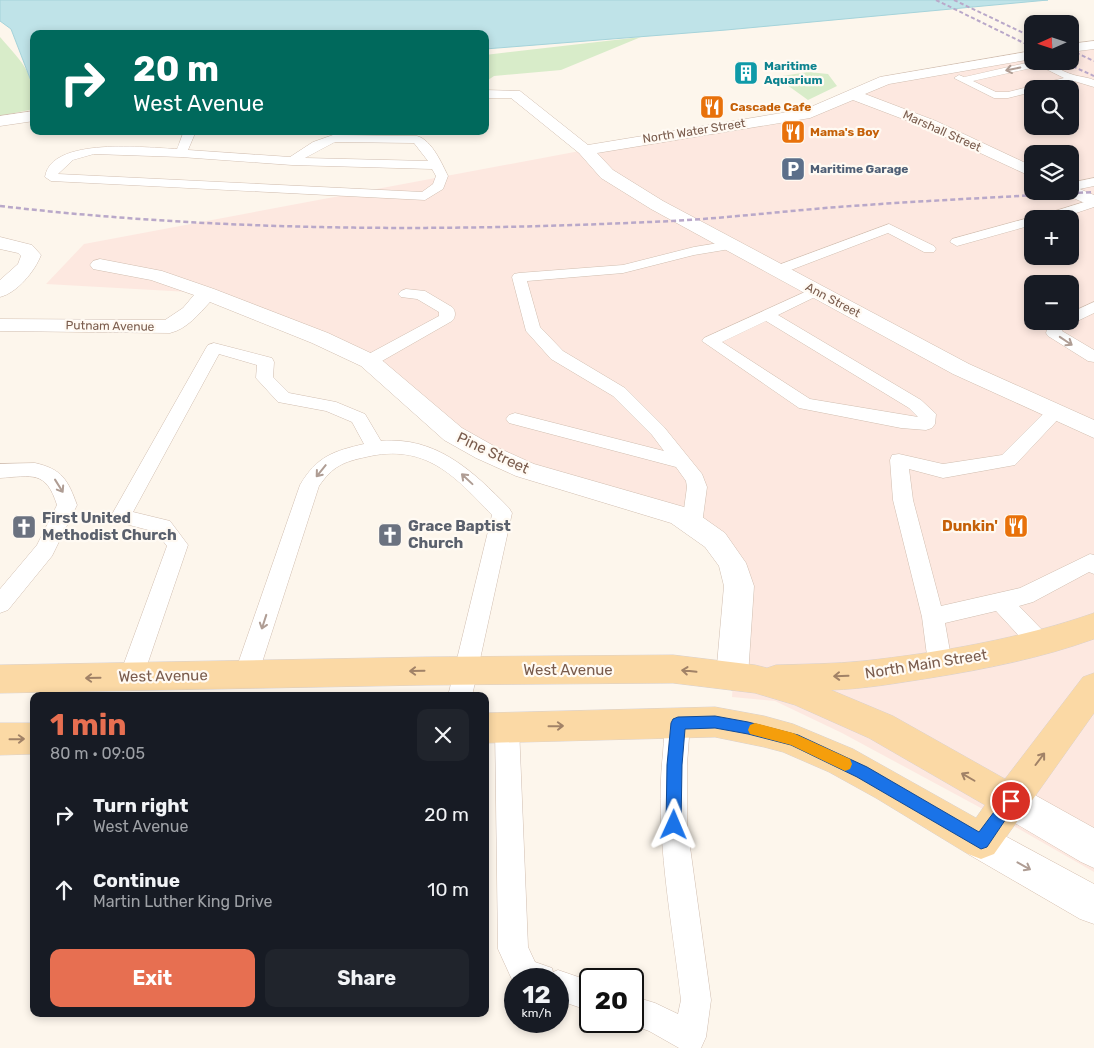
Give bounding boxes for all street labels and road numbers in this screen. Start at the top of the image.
street label: Marshall Street [901,107,984,155]
street label: North Water Street [642,116,747,146]
street label: Ann Street [803,280,863,320]
street label: Putnam Avenue [65,318,155,334]
street label: Pine Street [454,428,532,478]
street label: North Main Street [864,645,988,683]
street label: West Avenue [523,661,613,679]
street label: West Avenue [118,666,208,686]

